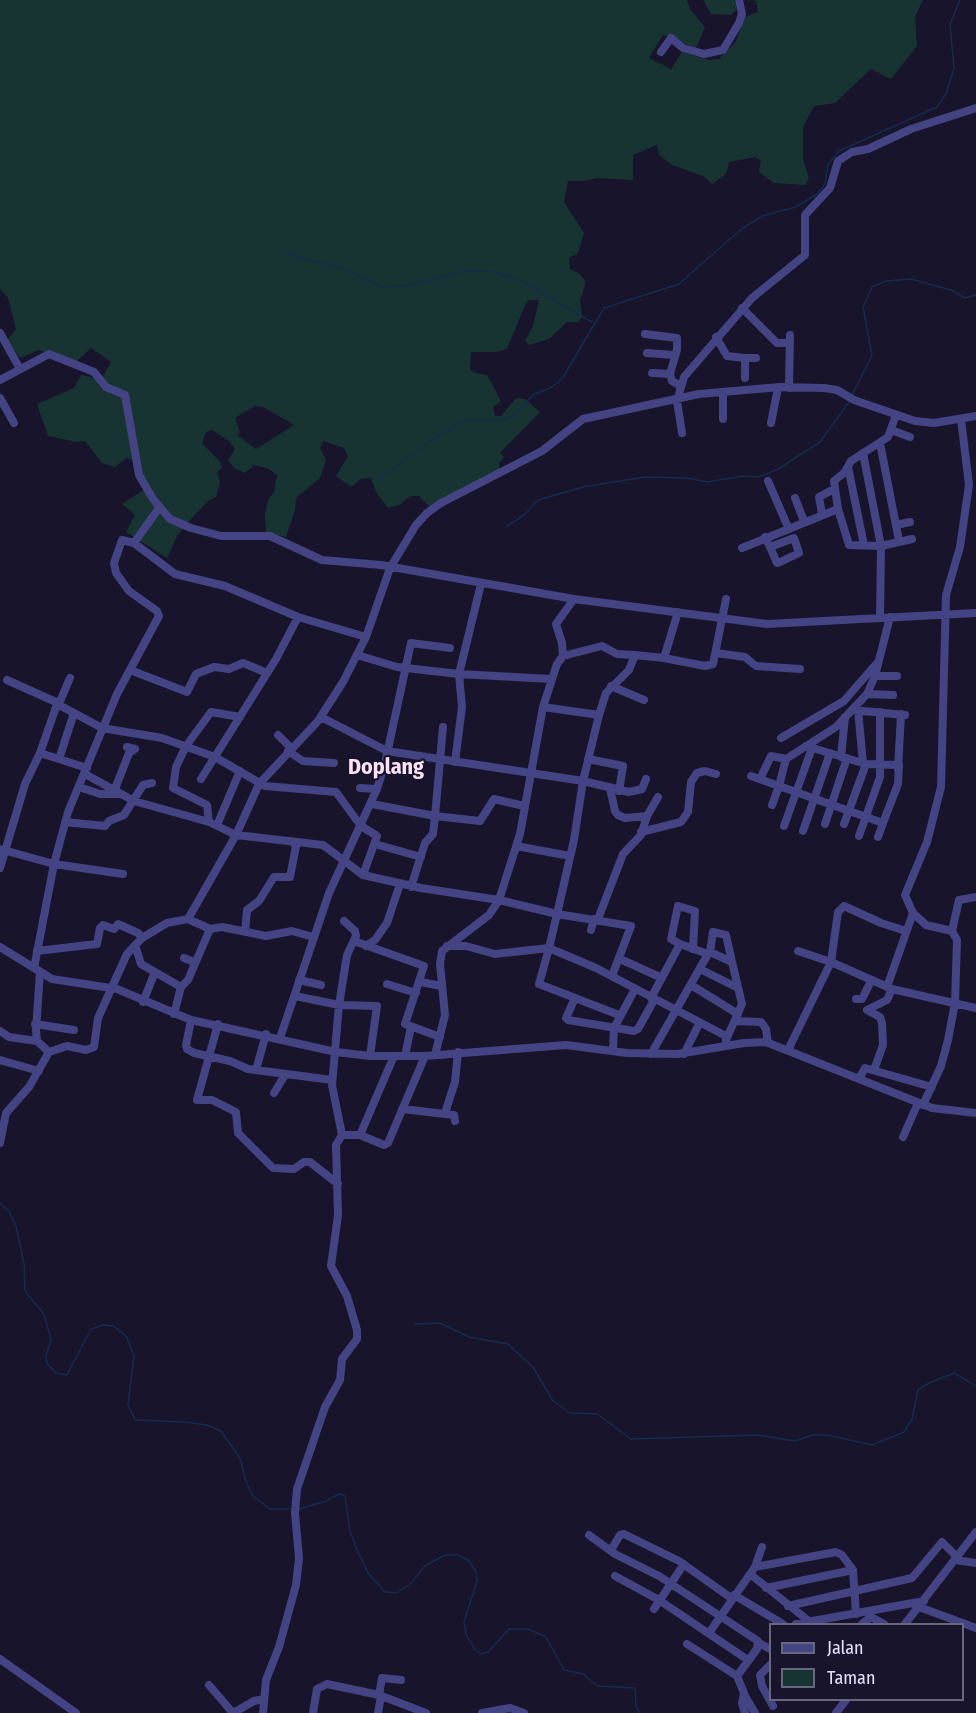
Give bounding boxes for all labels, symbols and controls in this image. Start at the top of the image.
district label: Doplang [348,755,424,781]
legend [769,1623,964,1701]
text: Jalan [827,1637,864,1659]
text: Taman [827,1667,875,1689]

